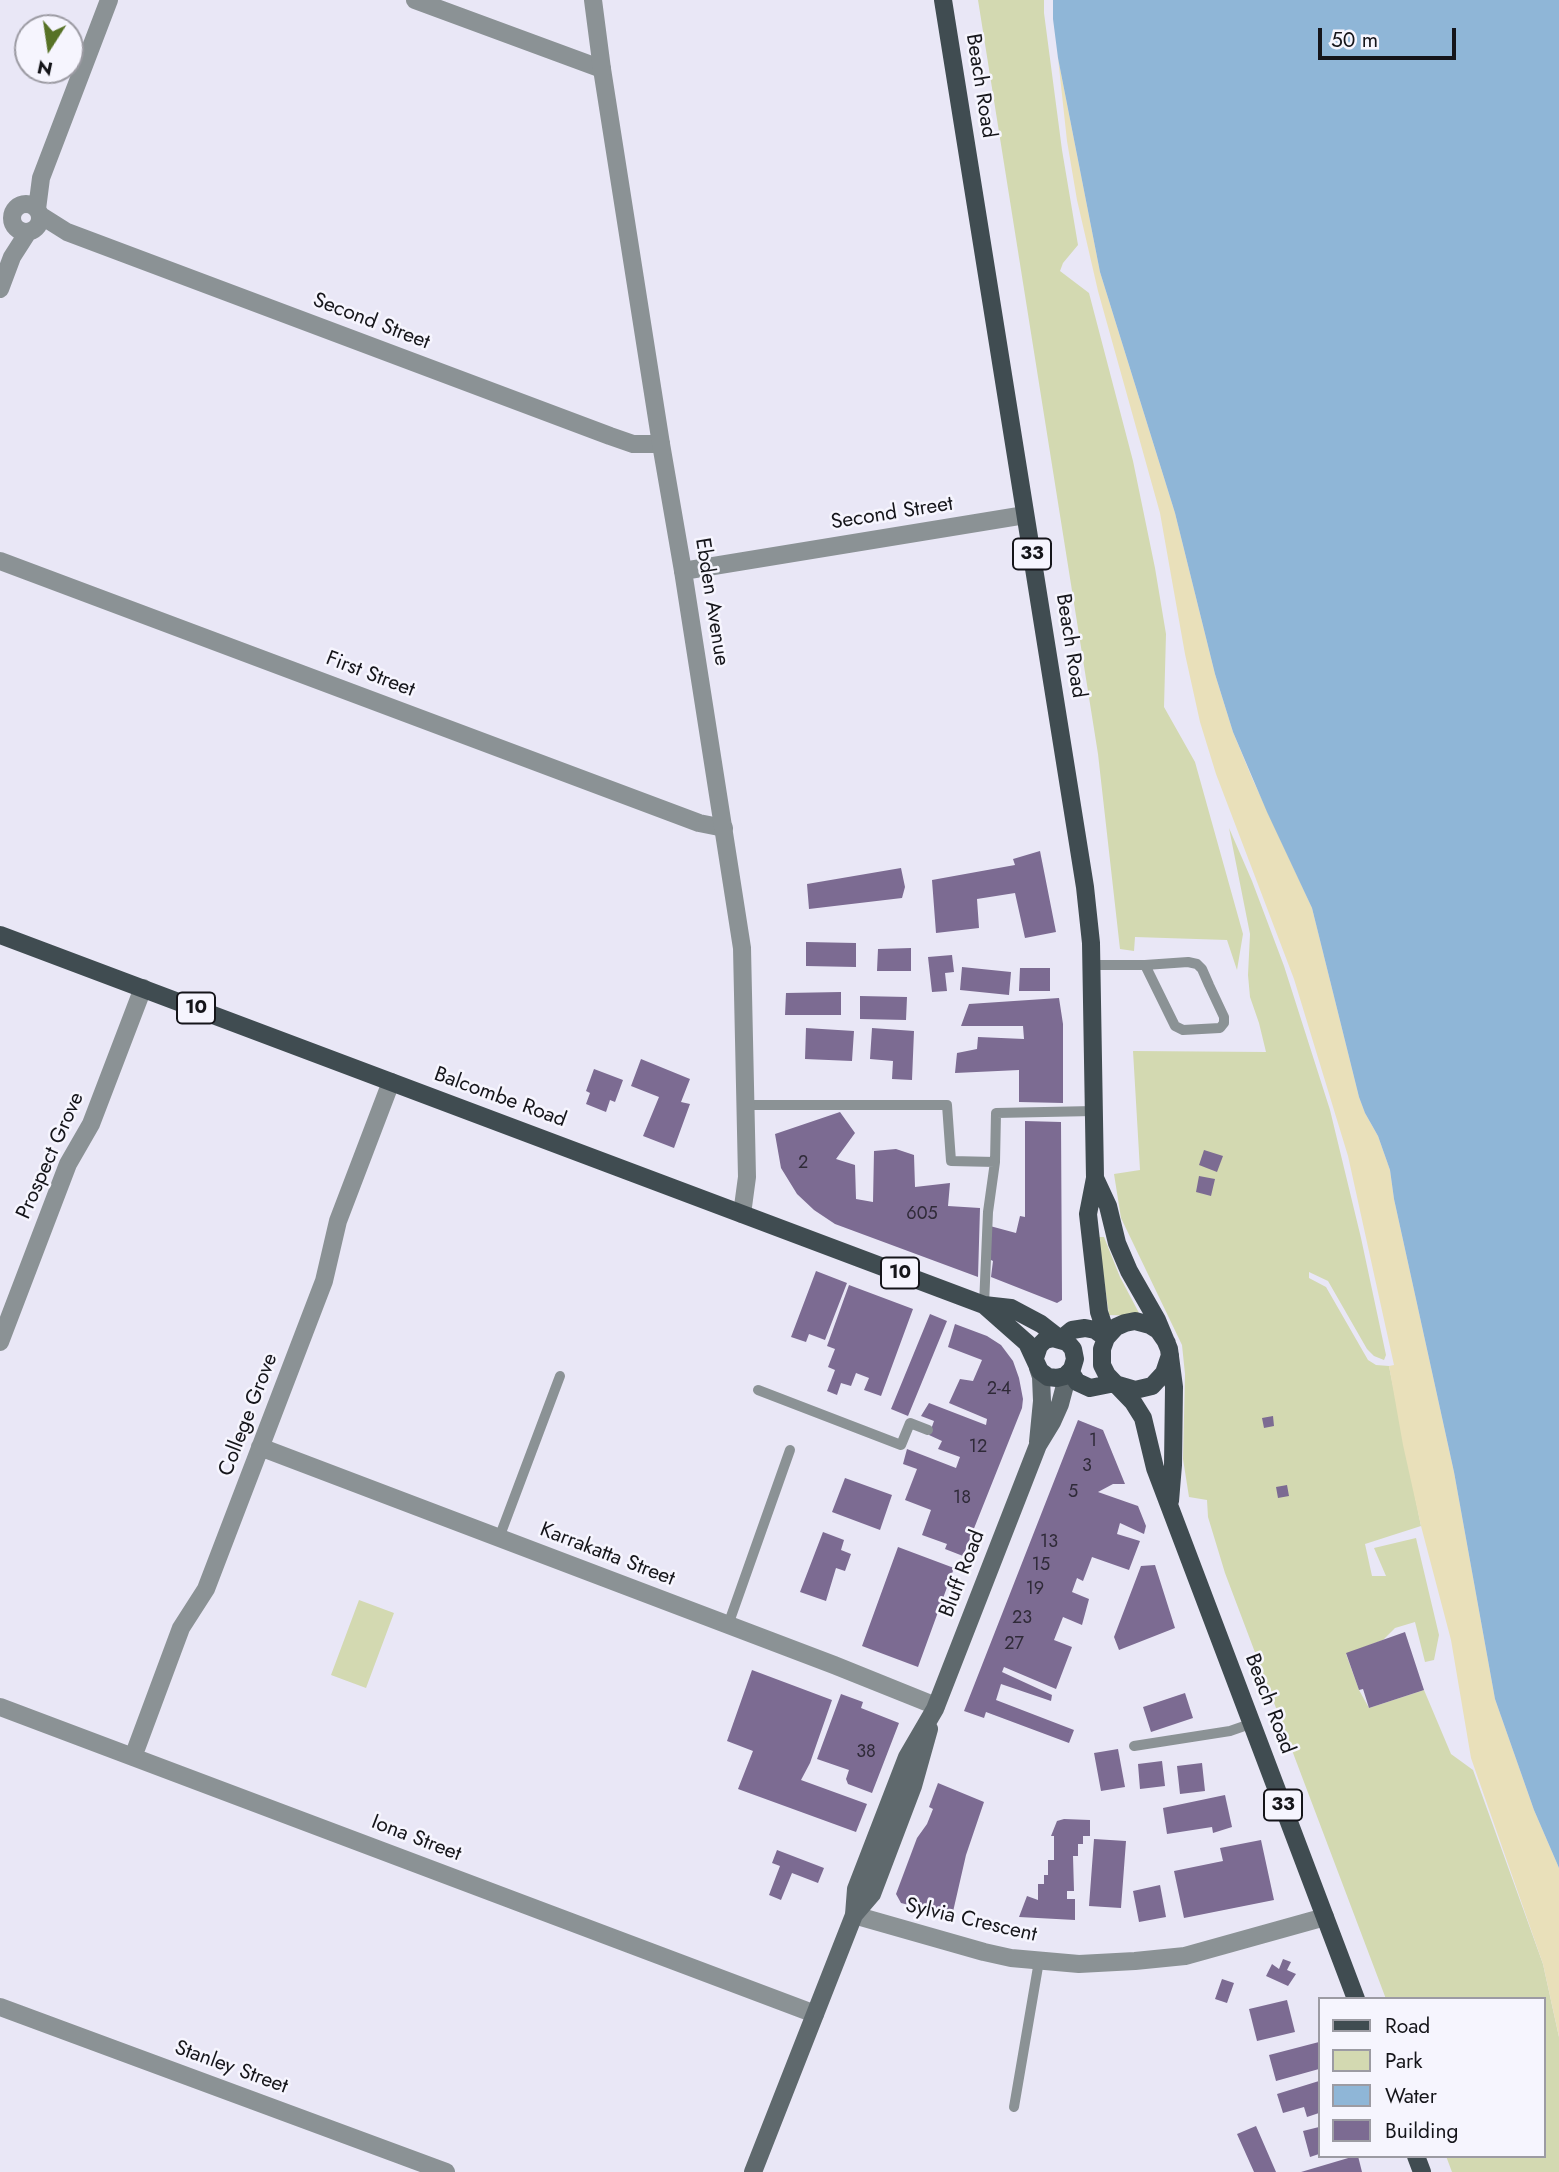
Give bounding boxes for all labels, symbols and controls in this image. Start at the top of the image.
north arrow [14,14,84,84]
scale bar [1321,14,1459,58]
text: 50 m [1331,25,1378,55]
street label: Beach Road [959,32,1001,140]
text: N [35,53,55,83]
street label: Second Street [309,288,433,356]
street label: Second Street [829,492,955,536]
street label: Ebden Avenue [688,536,734,668]
road number: 33 [1013,538,1051,569]
street label: Beach Road [1049,592,1091,700]
street label: First Street [322,647,418,703]
road number: 10 [177,992,215,1024]
street label: Balcombe Road [430,1062,570,1134]
street label: Prospect Grove [12,1089,90,1223]
house number: 2 [798,1153,808,1175]
house number: 605 [906,1204,938,1226]
road number: 10 [881,1258,919,1288]
street label: College Grove [214,1350,284,1480]
house number: 2-4 [987,1379,1011,1401]
house number: 1 [1089,1431,1097,1453]
house number: 12 [969,1437,987,1459]
house number: 3 [1082,1456,1092,1478]
house number: 5 [1068,1482,1078,1504]
house number: 18 [953,1488,971,1510]
street label: Karrakatta Street [536,1518,678,1592]
street label: Bluff Road [935,1527,991,1621]
house number: 13 [1040,1532,1058,1554]
house number: 15 [1032,1555,1050,1577]
house number: 19 [1026,1579,1044,1601]
house number: 23 [1012,1608,1032,1630]
house number: 27 [1004,1634,1024,1656]
street label: Beach Road [1238,1650,1300,1758]
house number: 38 [856,1742,876,1764]
road number: 33 [1264,1789,1302,1820]
street label: Iona Street [368,1810,464,1868]
street label: Sylvia Crescent [903,1894,1039,1948]
legend [1318,1997,1545,2158]
text: Road [1385,2011,1430,2041]
street label: Stanley Street [171,2036,291,2100]
text: Park [1385,2046,1422,2076]
text: Water [1385,2081,1437,2111]
text: Building [1385,2116,1458,2146]

